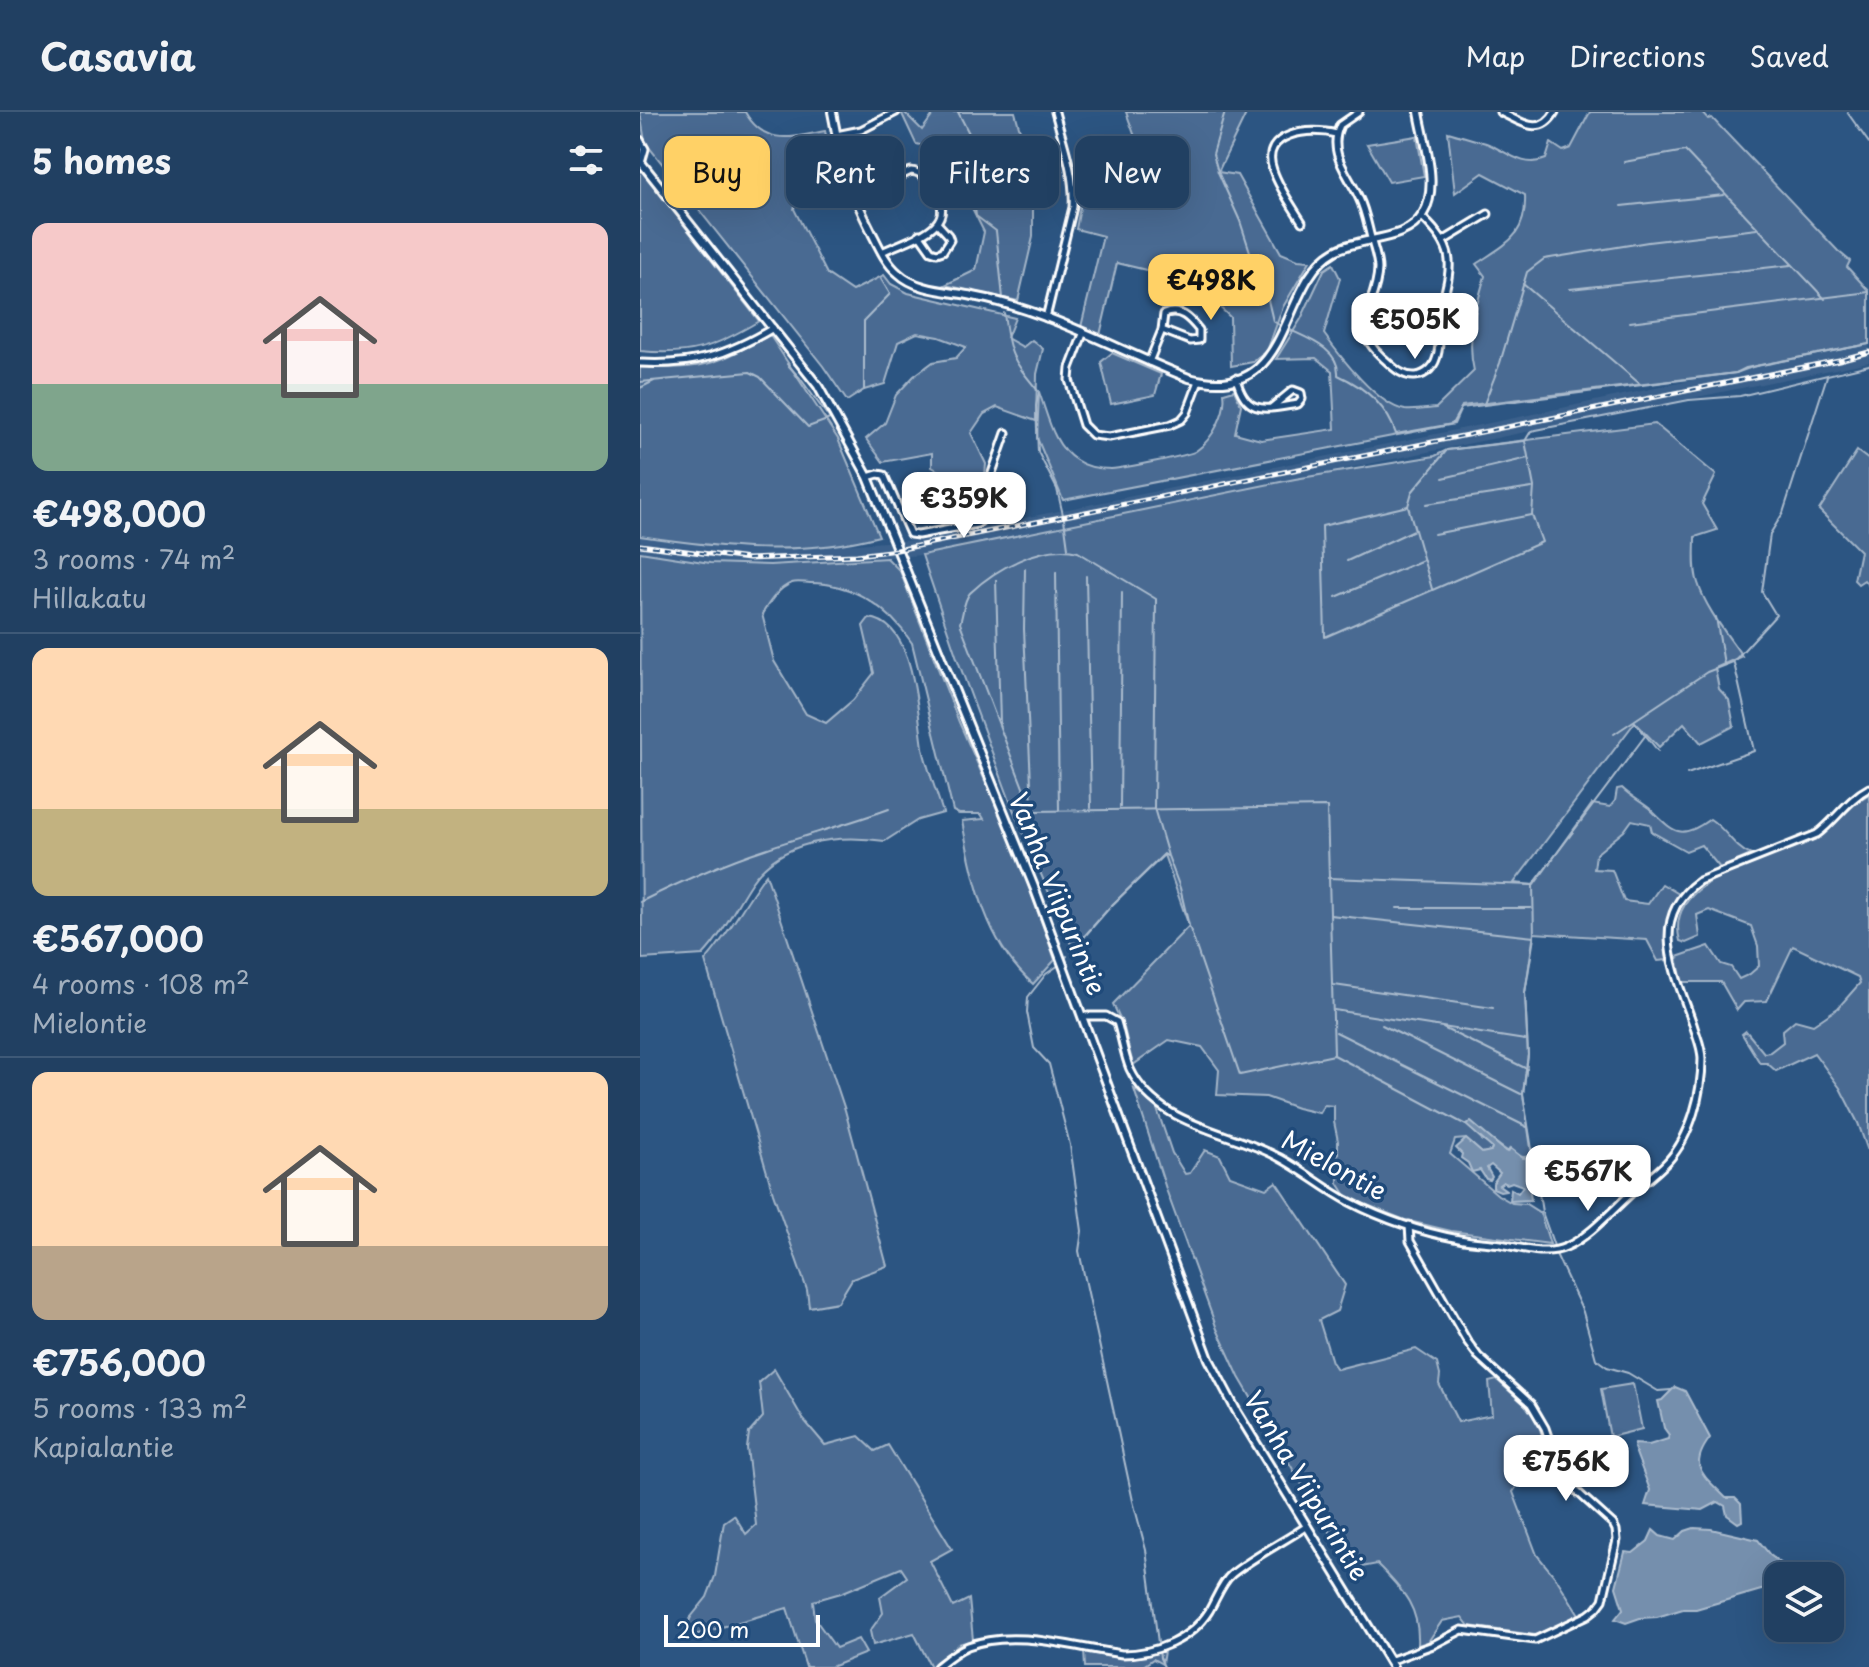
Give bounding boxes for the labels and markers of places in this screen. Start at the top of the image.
pin: €498K [1155,254,1267,322]
pin: €505K [1359,293,1471,361]
pin: €359K [908,472,1020,540]
pin: €567K [1532,1145,1644,1213]
pin: €756K [1510,1435,1622,1503]

